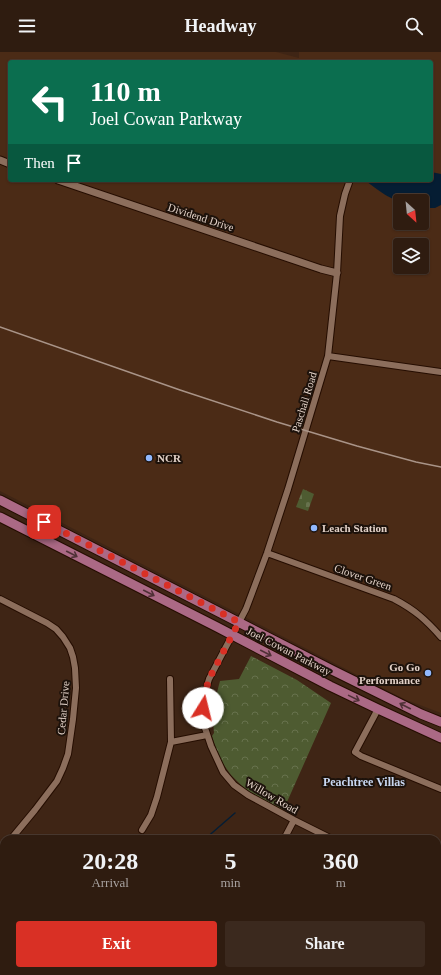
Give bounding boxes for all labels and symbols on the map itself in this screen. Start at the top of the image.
north arrow [393,194,429,230]
street label: Dividend Drive [166,201,236,233]
street label: Paschall Road [289,370,319,434]
place label: NCR [157,452,182,464]
marker: NCR [144,453,154,463]
pin [27,505,61,539]
place label: Leach Station [322,522,387,534]
marker: Leach Station [309,523,319,533]
one-way arrow [66,550,78,558]
street label: Clover Green [333,562,394,593]
one-way arrow [142,590,154,597]
street label: Joel Cowan Parkway [245,625,334,678]
one-way arrow [260,650,272,657]
place label: Go Go Performance [359,661,420,686]
marker: Go Go Performance [423,668,433,678]
street label: Cedar Drive [55,680,71,735]
position arrow [182,687,224,729]
one-way arrow [348,694,360,702]
one-way arrow [400,701,412,709]
district label: Peachtree Villas [323,775,405,789]
street label: Willow Road [244,776,301,816]

